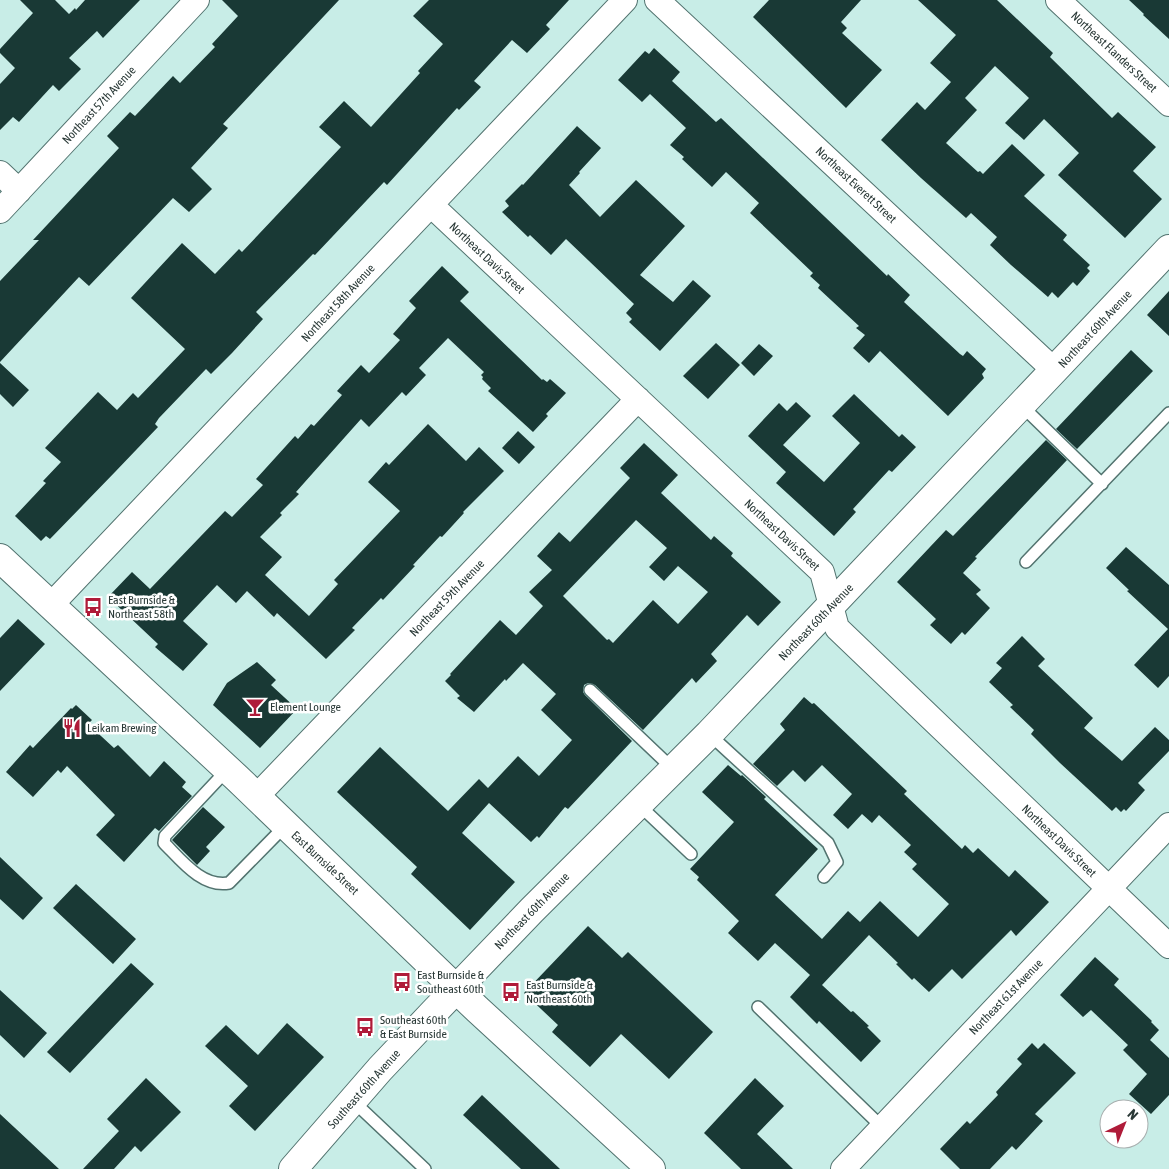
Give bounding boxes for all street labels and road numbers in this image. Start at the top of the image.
street label: Northeast Flanders Street [1068,9,1160,96]
street label: Northeast 57th Avenue [59,63,139,147]
street label: Northeast Everett Street [813,144,900,226]
street label: Northeast Davis Street [446,219,528,297]
street label: Northeast 58th Avenue [298,261,378,345]
street label: Northeast 60th Avenue [1055,287,1135,371]
street label: Northeast Davis Street [741,496,823,574]
street label: Northeast 59th Avenue [407,557,487,639]
street label: Northeast 60th Avenue [776,581,856,663]
street label: Northeast Davis Street [1019,802,1099,880]
street label: East Burnside Street [288,828,362,898]
street label: Northeast 60th Avenue [492,870,572,952]
street label: Northeast 61st Avenue [966,956,1046,1038]
street label: Southeast 60th Avenue [325,1047,403,1131]

